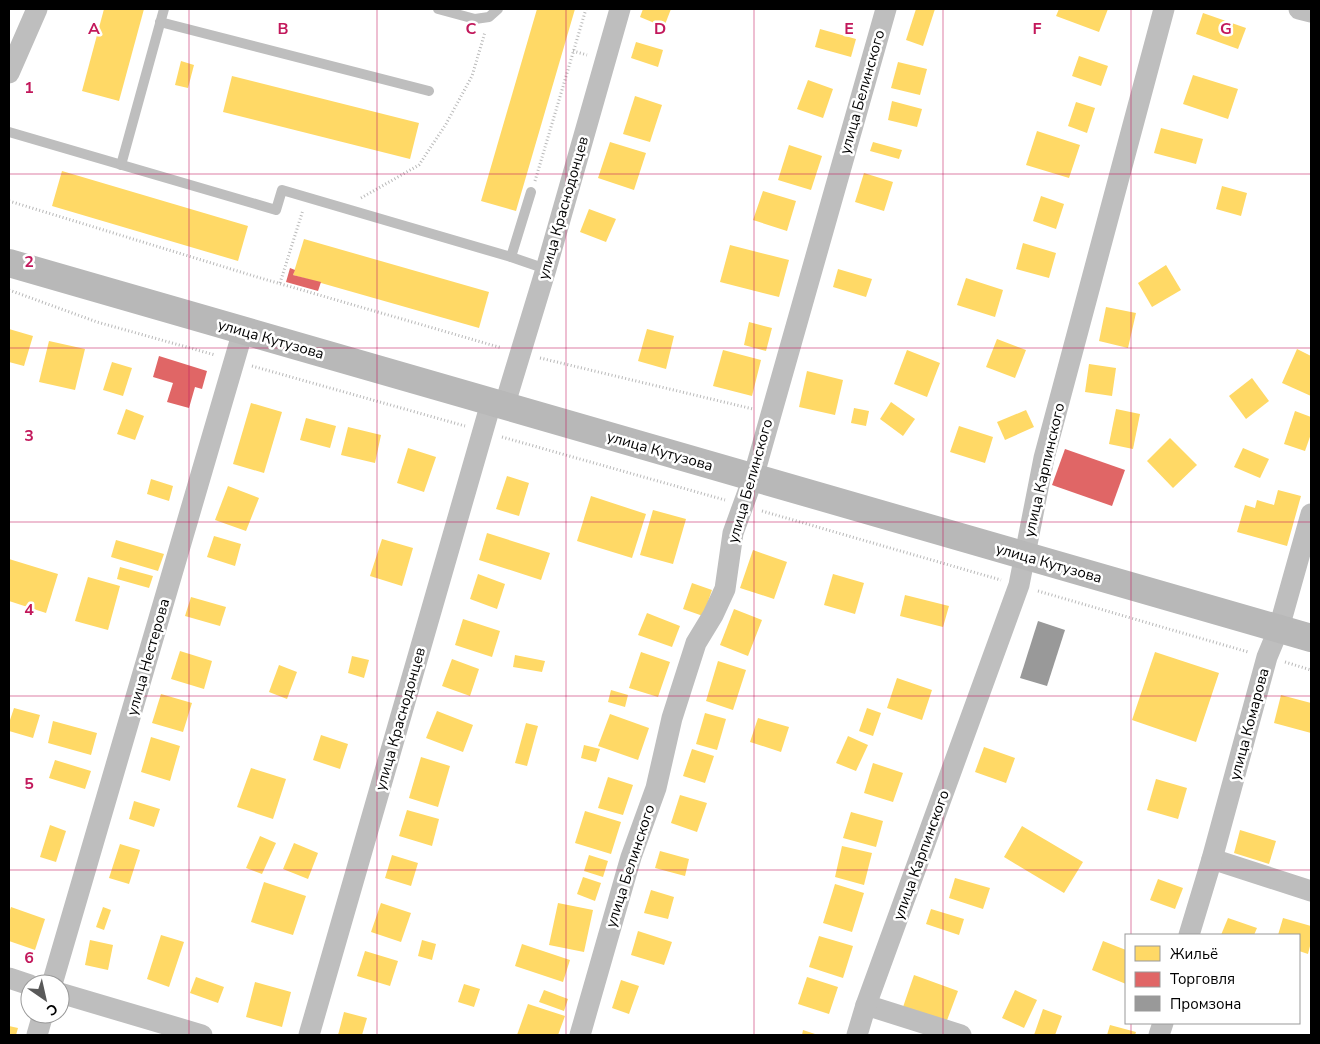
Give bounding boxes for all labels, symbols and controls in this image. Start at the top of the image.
text: A [88,18,100,40]
text: B [277,18,289,40]
text: C [466,18,477,40]
text: D [654,18,666,40]
text: E [844,18,854,40]
text: F [1033,18,1042,40]
text: G [1220,18,1232,40]
street label: улица Белинского [835,28,889,156]
text: 1 [24,77,34,99]
street label: улица Краснодонцев [533,134,593,282]
text: 2 [24,251,34,273]
street label: улица Кутузова [216,314,326,364]
street label: улица Карпинского [1019,401,1069,539]
street label: улица Белинского [723,417,777,545]
text: 3 [24,425,34,447]
street label: улица Кутузова [605,426,715,476]
street label: улица Кутузова [994,538,1104,588]
street label: улица Нестерова [122,596,174,718]
text: 4 [24,599,34,621]
street label: улица Краснодонцев [370,645,430,793]
street label: улица Комарова [1224,666,1274,782]
text: 5 [24,773,34,795]
street label: улица Карпинского [888,787,954,923]
street label: улица Белинского [601,802,659,930]
legend [1125,934,1300,1024]
text: Жильё [1170,944,1218,964]
text: 6 [24,947,34,969]
text: Торговля [1170,969,1235,989]
north arrow [20,974,70,1024]
text: Промзона [1170,994,1241,1014]
text: С [42,999,61,1020]

